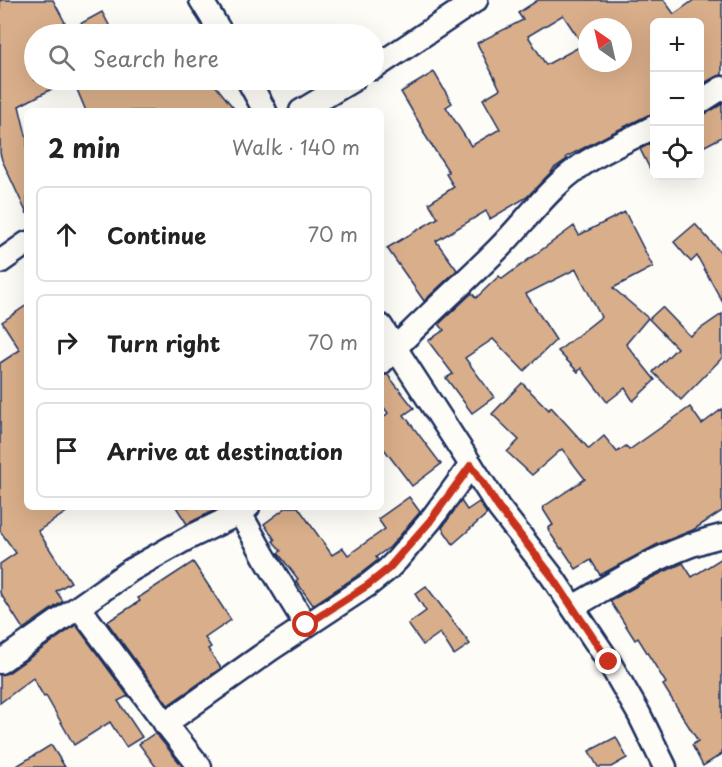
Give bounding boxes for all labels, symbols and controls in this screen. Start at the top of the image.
north arrow [578,18,632,72]
map controls [650,18,704,180]
button: + [650,18,704,72]
search box [24,24,384,90]
icon: search [45,41,78,74]
text: Search here [93,41,219,74]
button: − [650,72,704,126]
button: locate [650,126,704,180]
text: 2 min [48,128,121,167]
text: Walk · 140 m [232,132,360,162]
icon: ahead [50,218,83,251]
text: Continue [107,218,206,251]
text: 70 m [308,219,358,249]
icon: right [50,326,83,359]
text: Turn right [107,326,220,359]
text: 70 m [308,327,358,357]
icon: arrive [50,434,83,467]
text: Arrive at destination [107,434,343,467]
route start [292,611,318,637]
route end [595,648,621,674]

